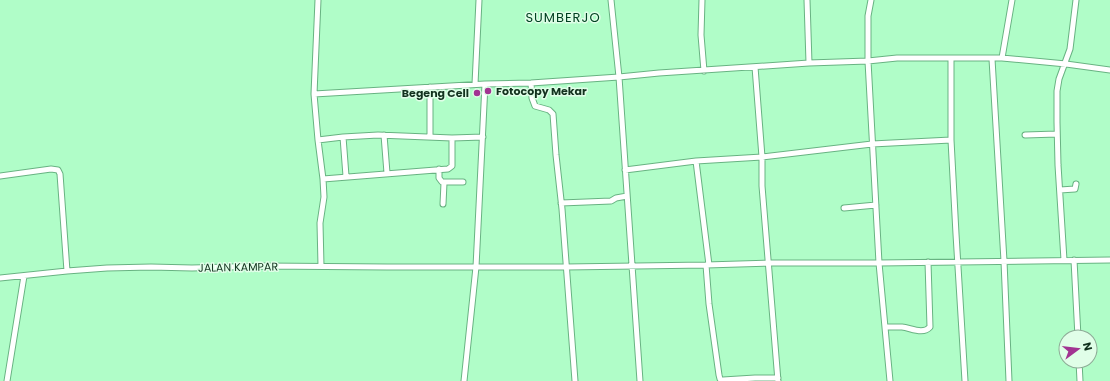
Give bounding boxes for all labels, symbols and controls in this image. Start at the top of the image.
district label: SUMBERJO [525,8,601,27]
place label: Fotocopy Mekar [496,83,587,99]
place label: Begeng Cell [402,85,469,101]
marker: Fotocopy Mekar [483,86,493,96]
marker: Begeng Cell [472,88,482,98]
street label: JALAN KAMPAR [198,258,278,276]
north arrow [1058,329,1098,369]
text: N [1079,340,1096,352]

